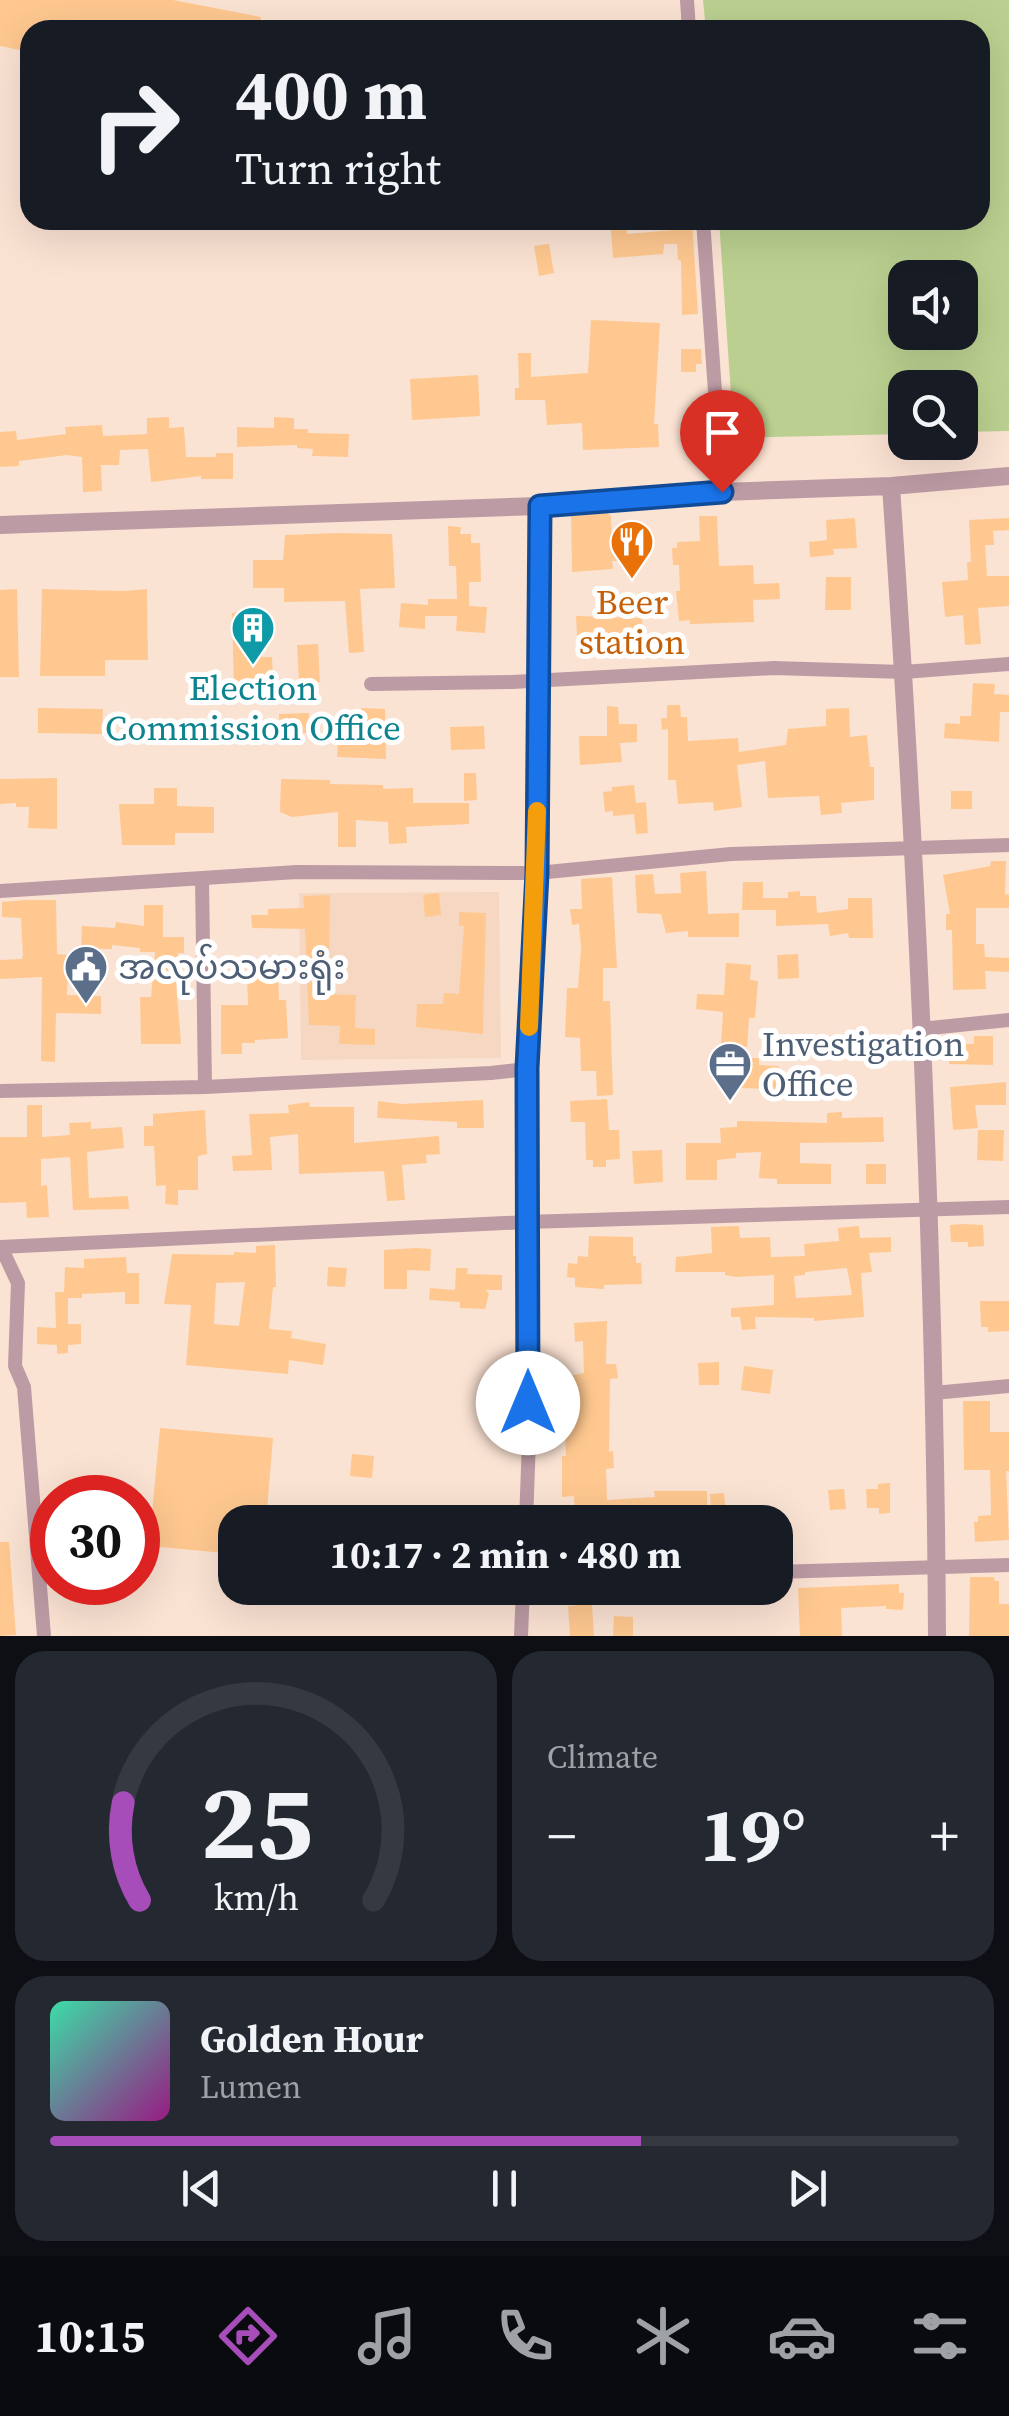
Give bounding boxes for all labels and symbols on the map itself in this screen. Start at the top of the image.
pin [680,390,765,493]
restaurant icon: Beer station [609,519,655,580]
place label: Beer station [579,578,685,666]
building icon: Election Commission Office [230,605,276,666]
place label: Election Commission Office [105,664,401,752]
place label: အလုပ်သမားရုံး [118,943,345,995]
public building icon: အလုပ်သမားရုံး [63,944,109,1005]
place label: Investigation Office [762,1020,964,1108]
office icon: Investigation Office [707,1041,753,1102]
position arrow [476,1351,580,1455]
speed limit sign: 30 [30,1475,160,1605]

